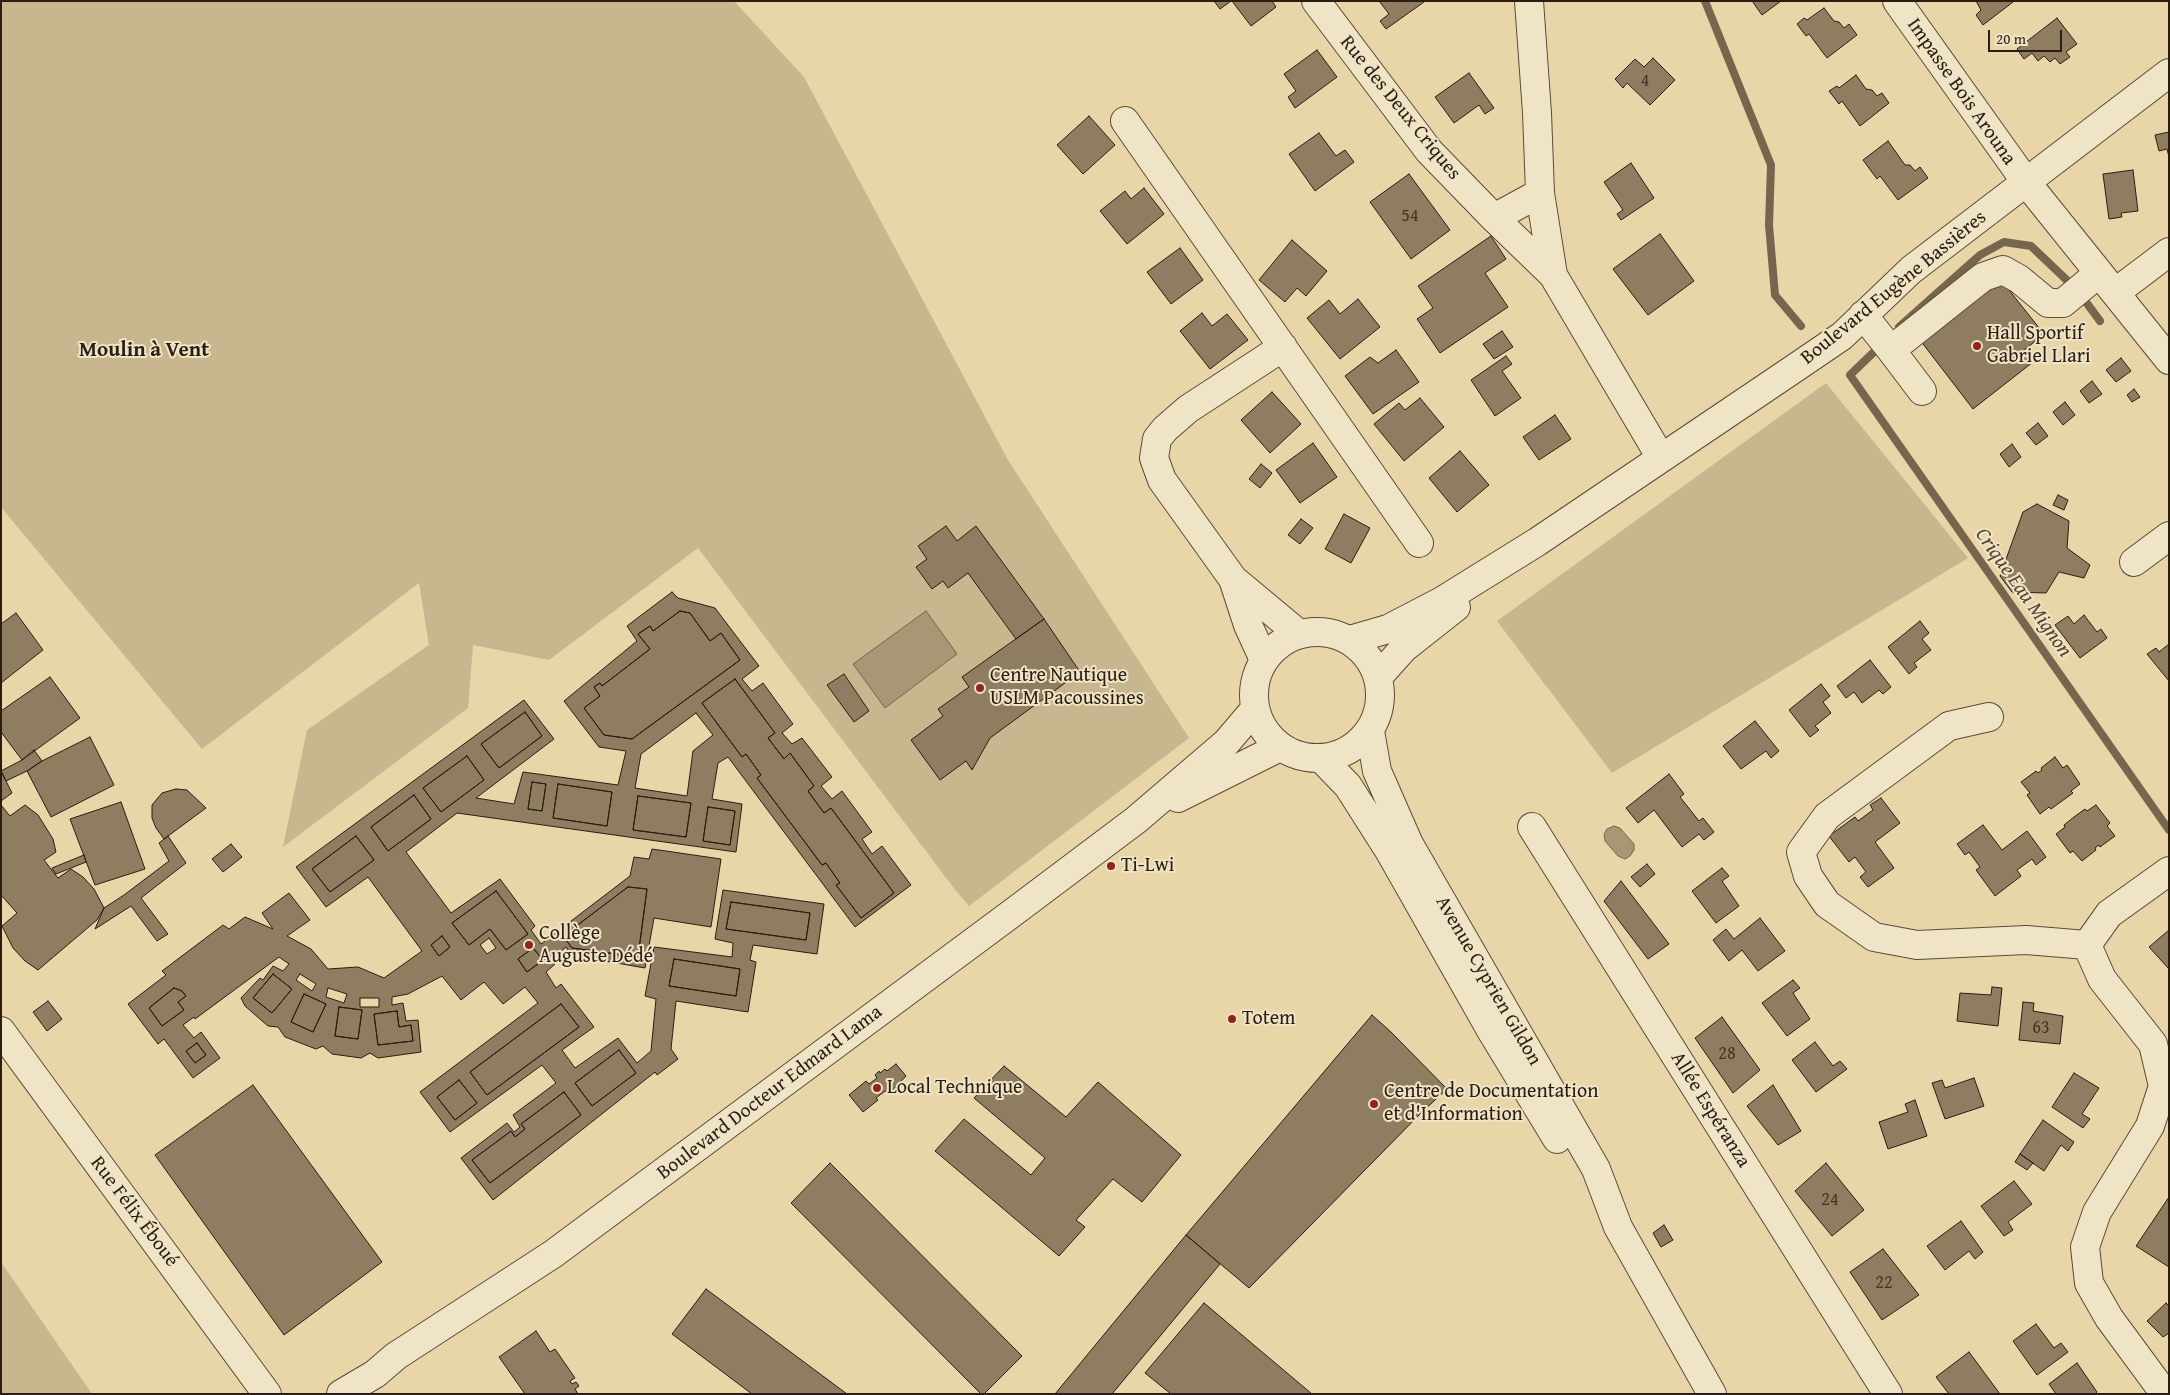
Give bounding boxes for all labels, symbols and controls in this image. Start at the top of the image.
street label: Impasse Bois Arouna [1901,14,2021,170]
scale bar [1990,20,2064,52]
text: 20 m [1996,28,2026,49]
street label: Rue des Deux Criques [1334,31,1466,185]
house number: 4 [1641,70,1649,92]
house number: 54 [1401,205,1419,227]
street label: Boulevard Eugène Bassières [1796,206,1992,370]
place label: Hall Sportif Gabriel Llari [1987,322,2091,369]
district label: Moulin à Vent [79,338,209,364]
marker: Hall Sportif Gabriel Llari [1971,340,1983,352]
water label: Crique Eau Mignon [1969,524,2077,662]
place label: Centre Nautique USLM Pacoussines [990,664,1144,711]
marker: Centre Nautique USLM Pacoussines [974,682,986,694]
place label: Ti-Lwi [1121,854,1174,878]
marker: Ti-Lwi [1105,860,1117,872]
street label: Avenue Cyprien Gildon [1430,892,1546,1070]
place label: Collège Auguste Dédé [539,922,653,969]
marker: Collège Auguste Dédé [523,939,535,951]
street label: Boulevard Docteur Edmard Lama [653,1001,887,1185]
place label: Totem [1242,1007,1295,1031]
marker: Totem [1226,1013,1238,1025]
house number: 63 [2032,1017,2050,1039]
house number: 28 [1718,1043,1736,1065]
street label: Allée Espéranza [1665,1048,1755,1172]
place label: Local Technique [887,1076,1022,1100]
place label: Centre de Documentation et d'Information [1384,1080,1598,1127]
marker: Local Technique [871,1082,883,1094]
marker: Centre de Documentation et d'Information [1368,1098,1380,1110]
street label: Rue Félix Éboué [85,1152,183,1272]
house number: 24 [1821,1189,1839,1211]
house number: 22 [1875,1272,1893,1294]

